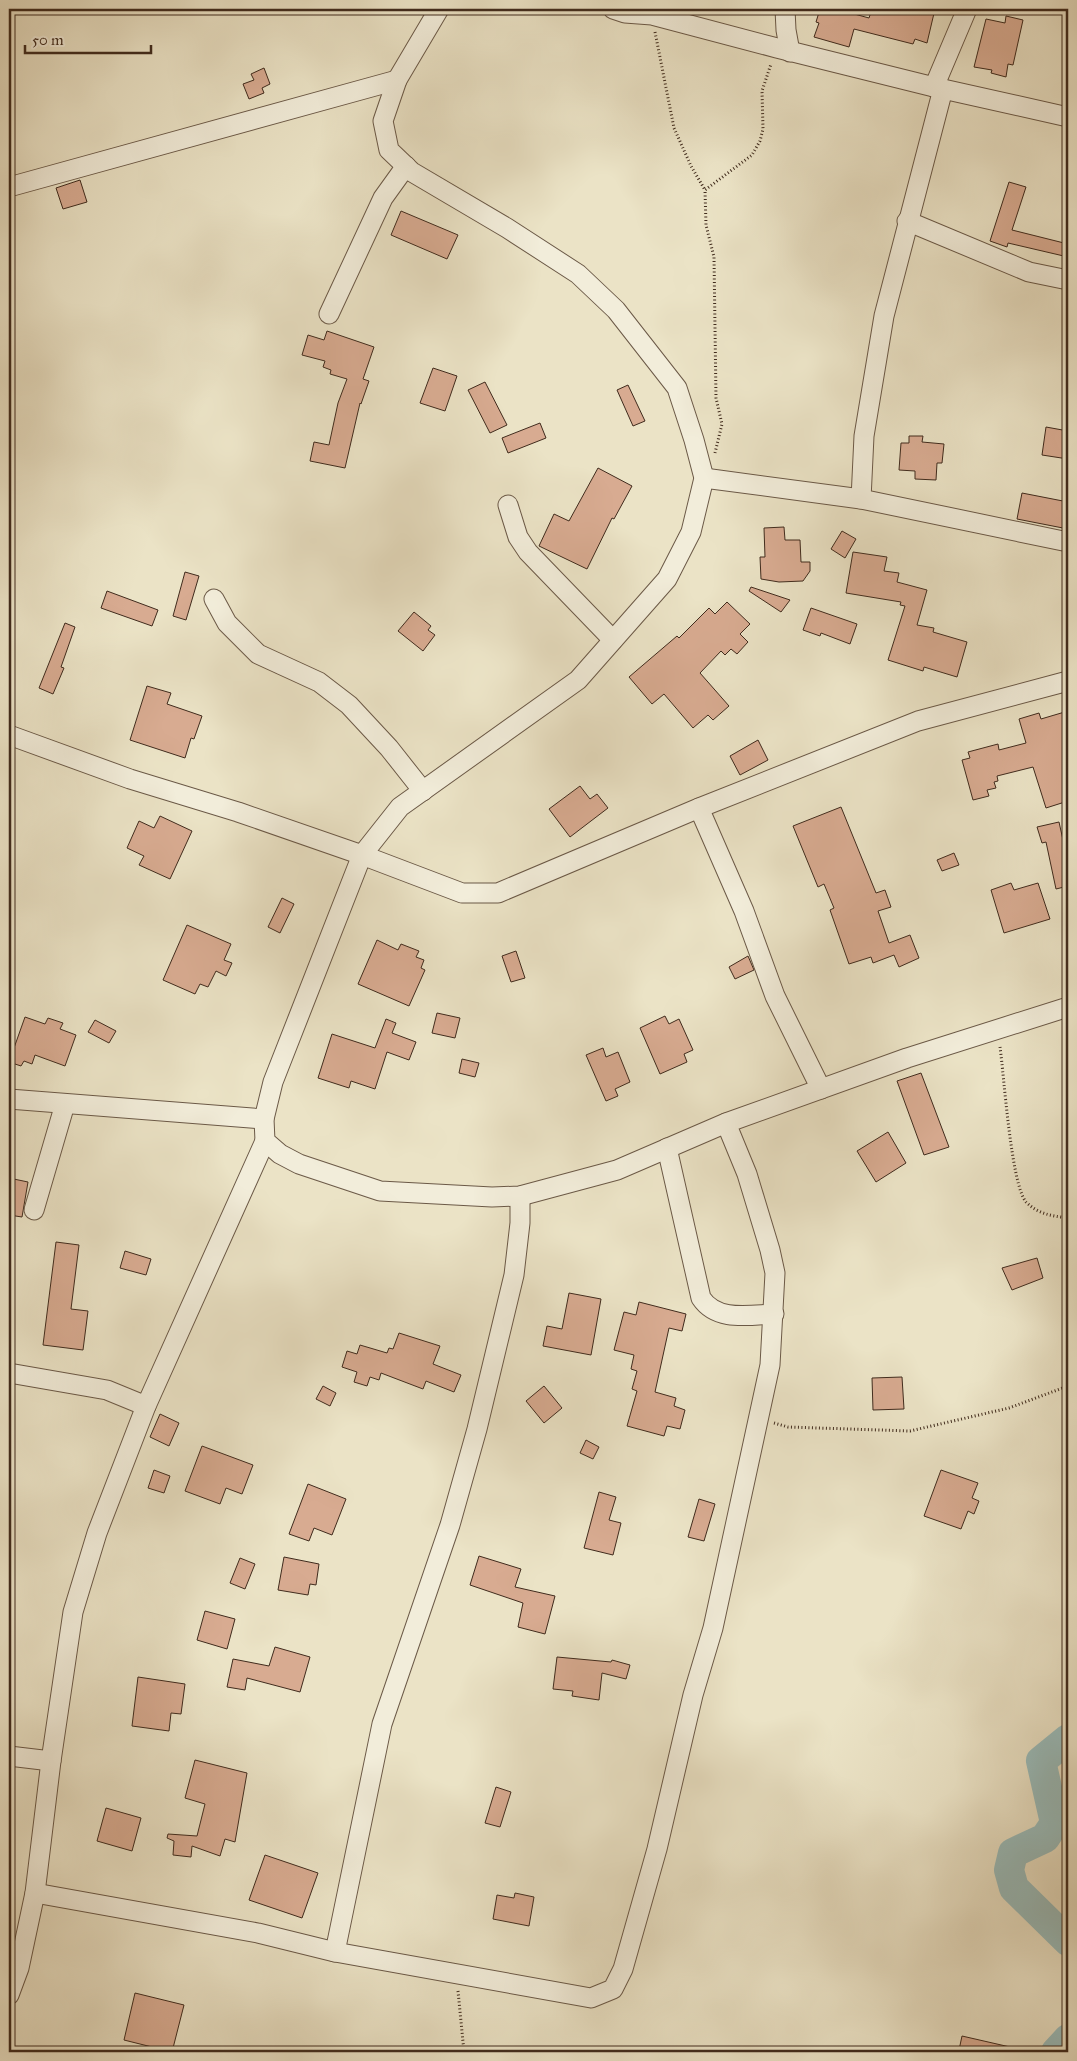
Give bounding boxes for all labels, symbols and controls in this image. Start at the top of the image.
scale bar [25,22,151,54]
text: 50 m [32,31,64,49]

